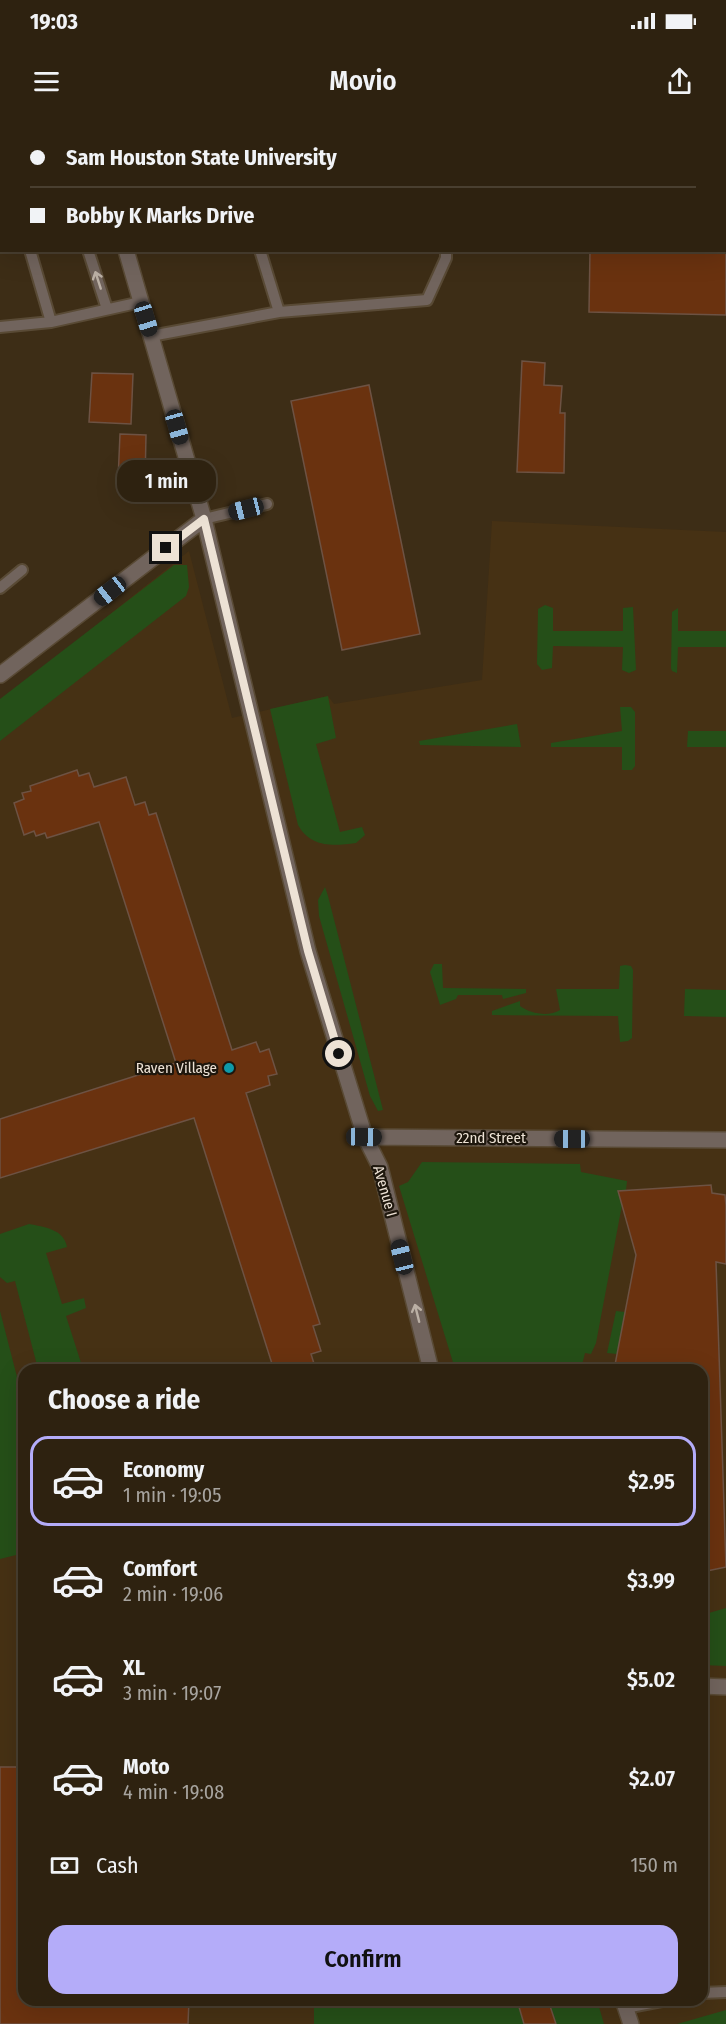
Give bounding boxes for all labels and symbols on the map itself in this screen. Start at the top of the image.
one-way arrow [92,271,103,290]
car [132,299,160,339]
car [163,407,191,447]
callout: 1 min [116,461,216,503]
car [226,496,266,522]
route end [152,534,179,561]
car [90,573,130,609]
route start [325,1040,352,1067]
place label: Raven Village [136,1059,217,1077]
marker: Raven Village [222,1061,236,1075]
car [346,1128,382,1146]
street label: 22nd Street [456,1129,526,1147]
car [554,1130,590,1148]
street label: Avenue I [369,1163,401,1219]
car [389,1237,415,1277]
one-way arrow [410,1304,422,1323]

